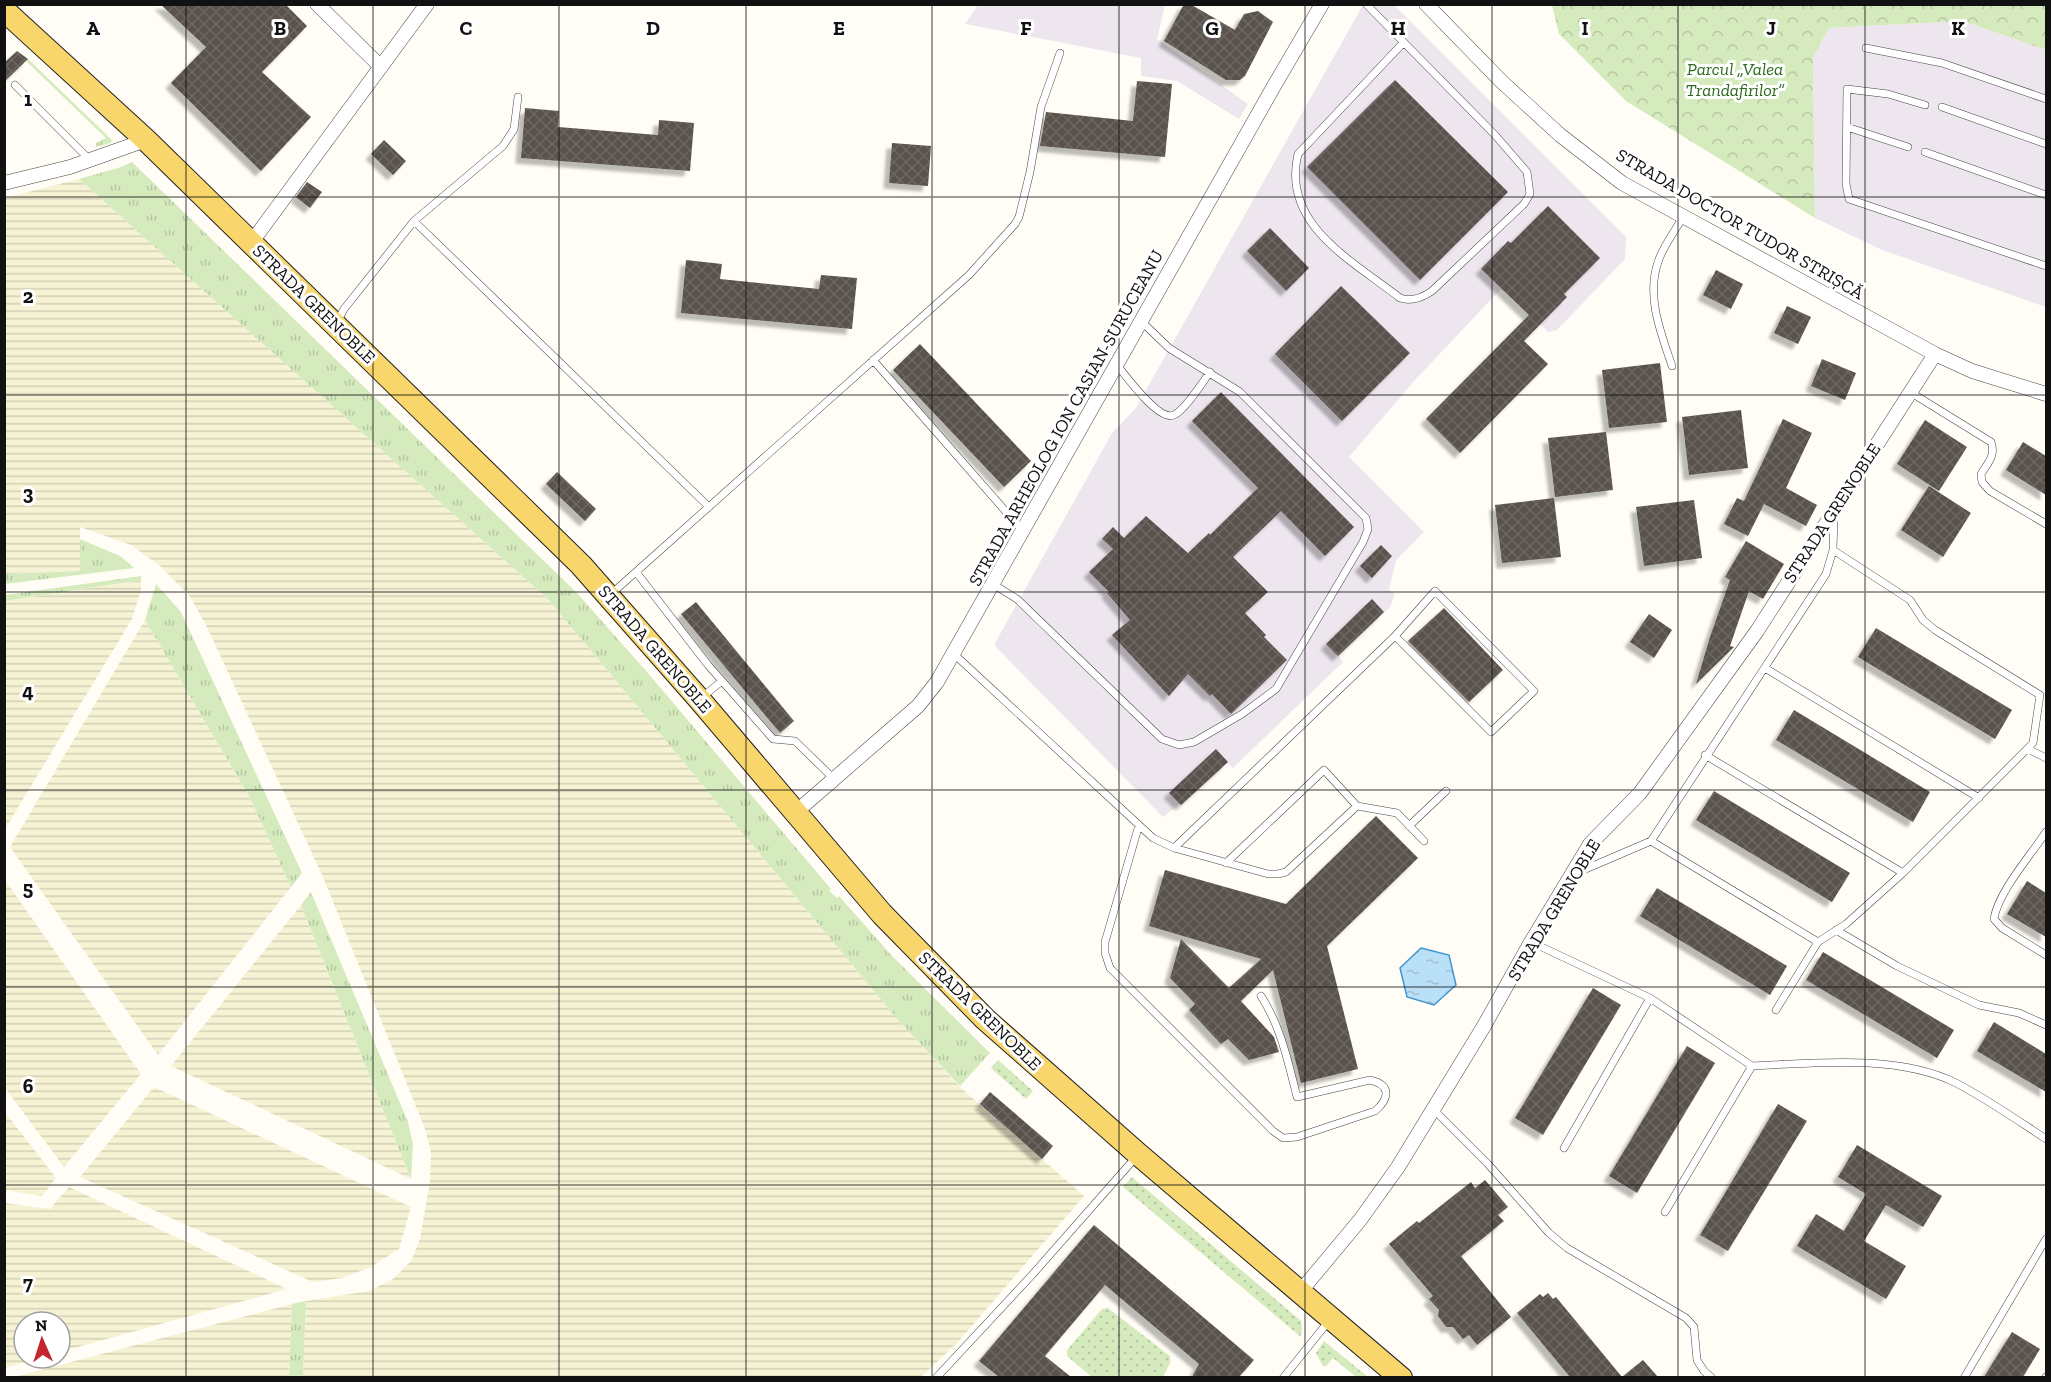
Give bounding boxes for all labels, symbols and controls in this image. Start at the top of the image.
text: A [86,16,100,40]
text: B [274,16,286,40]
text: C [460,16,473,40]
text: D [646,16,660,40]
text: E [833,16,845,40]
text: F [1020,16,1032,40]
text: G [1205,16,1219,40]
text: H [1390,16,1406,40]
text: I [1581,16,1589,40]
text: J [1766,16,1776,40]
text: K [1951,16,1965,40]
park label: Parcul „Valea Trandafirilor” [1686,58,1785,101]
text: 1 [24,87,32,111]
street label: STRADA DOCTOR TUDOR STRIȘCĂ [1612,144,1868,304]
street label: STRADA GRENOBLE [248,240,380,368]
street label: STRADA ARHEOLOG ION CASIAN-SURUCEANU [964,246,1168,590]
text: 2 [23,284,34,308]
street label: STRADA GRENOBLE [1779,439,1885,587]
text: 3 [23,481,34,505]
street label: STRADA GRENOBLE [593,581,717,717]
text: 4 [22,679,34,703]
street label: STRADA GRENOBLE [1503,835,1605,985]
text: 5 [23,876,33,900]
street label: STRADA GRENOBLE [914,947,1046,1075]
text: 6 [23,1074,34,1098]
text: 7 [23,1271,33,1295]
north arrow [12,1310,72,1370]
text: N [35,1316,48,1335]

